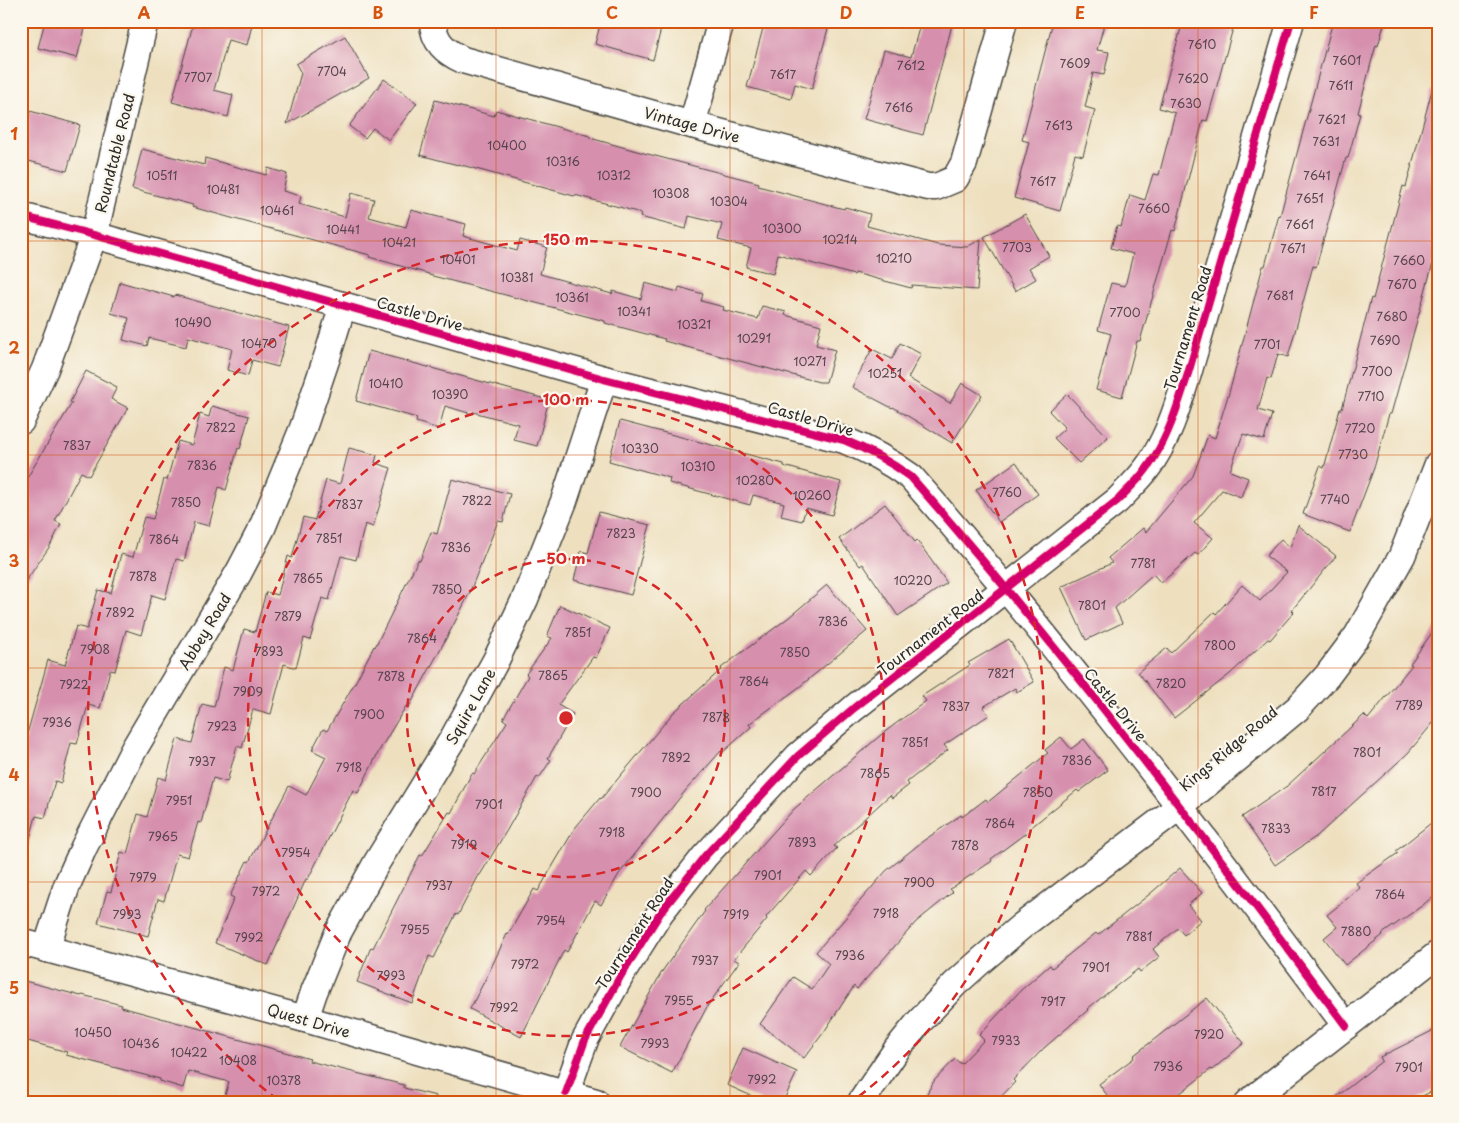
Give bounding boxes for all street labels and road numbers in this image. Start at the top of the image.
street label: Roundtable Road [88,91,140,215]
street label: Vintage Drive [641,100,743,148]
street label: Tournament Road [1157,263,1217,393]
street label: Castle Drive [374,290,466,336]
street label: Castle Drive [765,395,857,441]
street label: Tournament Road [872,583,988,681]
street label: Abbey Road [172,588,236,674]
street label: Castle Drive [1079,662,1153,746]
street label: Squire Lane [439,663,501,749]
street label: Kings Ridge Road [1174,700,1282,796]
street label: Tournament Road [589,873,679,993]
street label: Quest Drive [265,997,353,1043]

